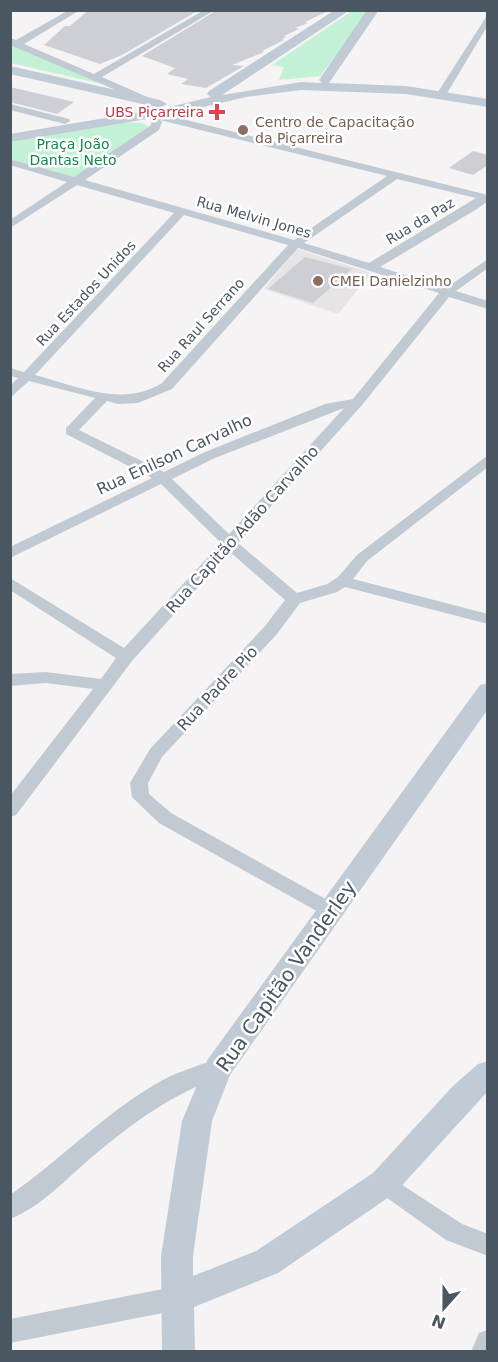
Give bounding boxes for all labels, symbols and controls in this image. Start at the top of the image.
marker: UBS Piçarreira [208,103,226,121]
place label: UBS Piçarreira [105,104,204,120]
place label: Centro de Capacitação da Piçarreira [255,114,414,146]
marker: Centro de Capacitação da Piçarreira [236,123,250,137]
park label: Praça João Dantas Neto [29,136,117,168]
street label: Rua Melvin Jones [195,193,313,241]
street label: Rua da Paz [383,194,457,248]
street label: Rua Estados Unidos [33,237,139,349]
place label: CMEI Danielzinho [330,273,451,289]
marker: CMEI Danielzinho [311,274,325,288]
street label: Rua Raul Serrano [155,275,247,375]
street label: Rua Enilson Carvalho [94,410,255,499]
street label: Rua Capitão Adão Carvalho [162,442,323,617]
street label: Rua Padre Pio [173,642,261,735]
street label: Rua Capitão Vanderley [211,876,361,1076]
north arrow [414,1278,474,1338]
text: N [429,1310,448,1333]

